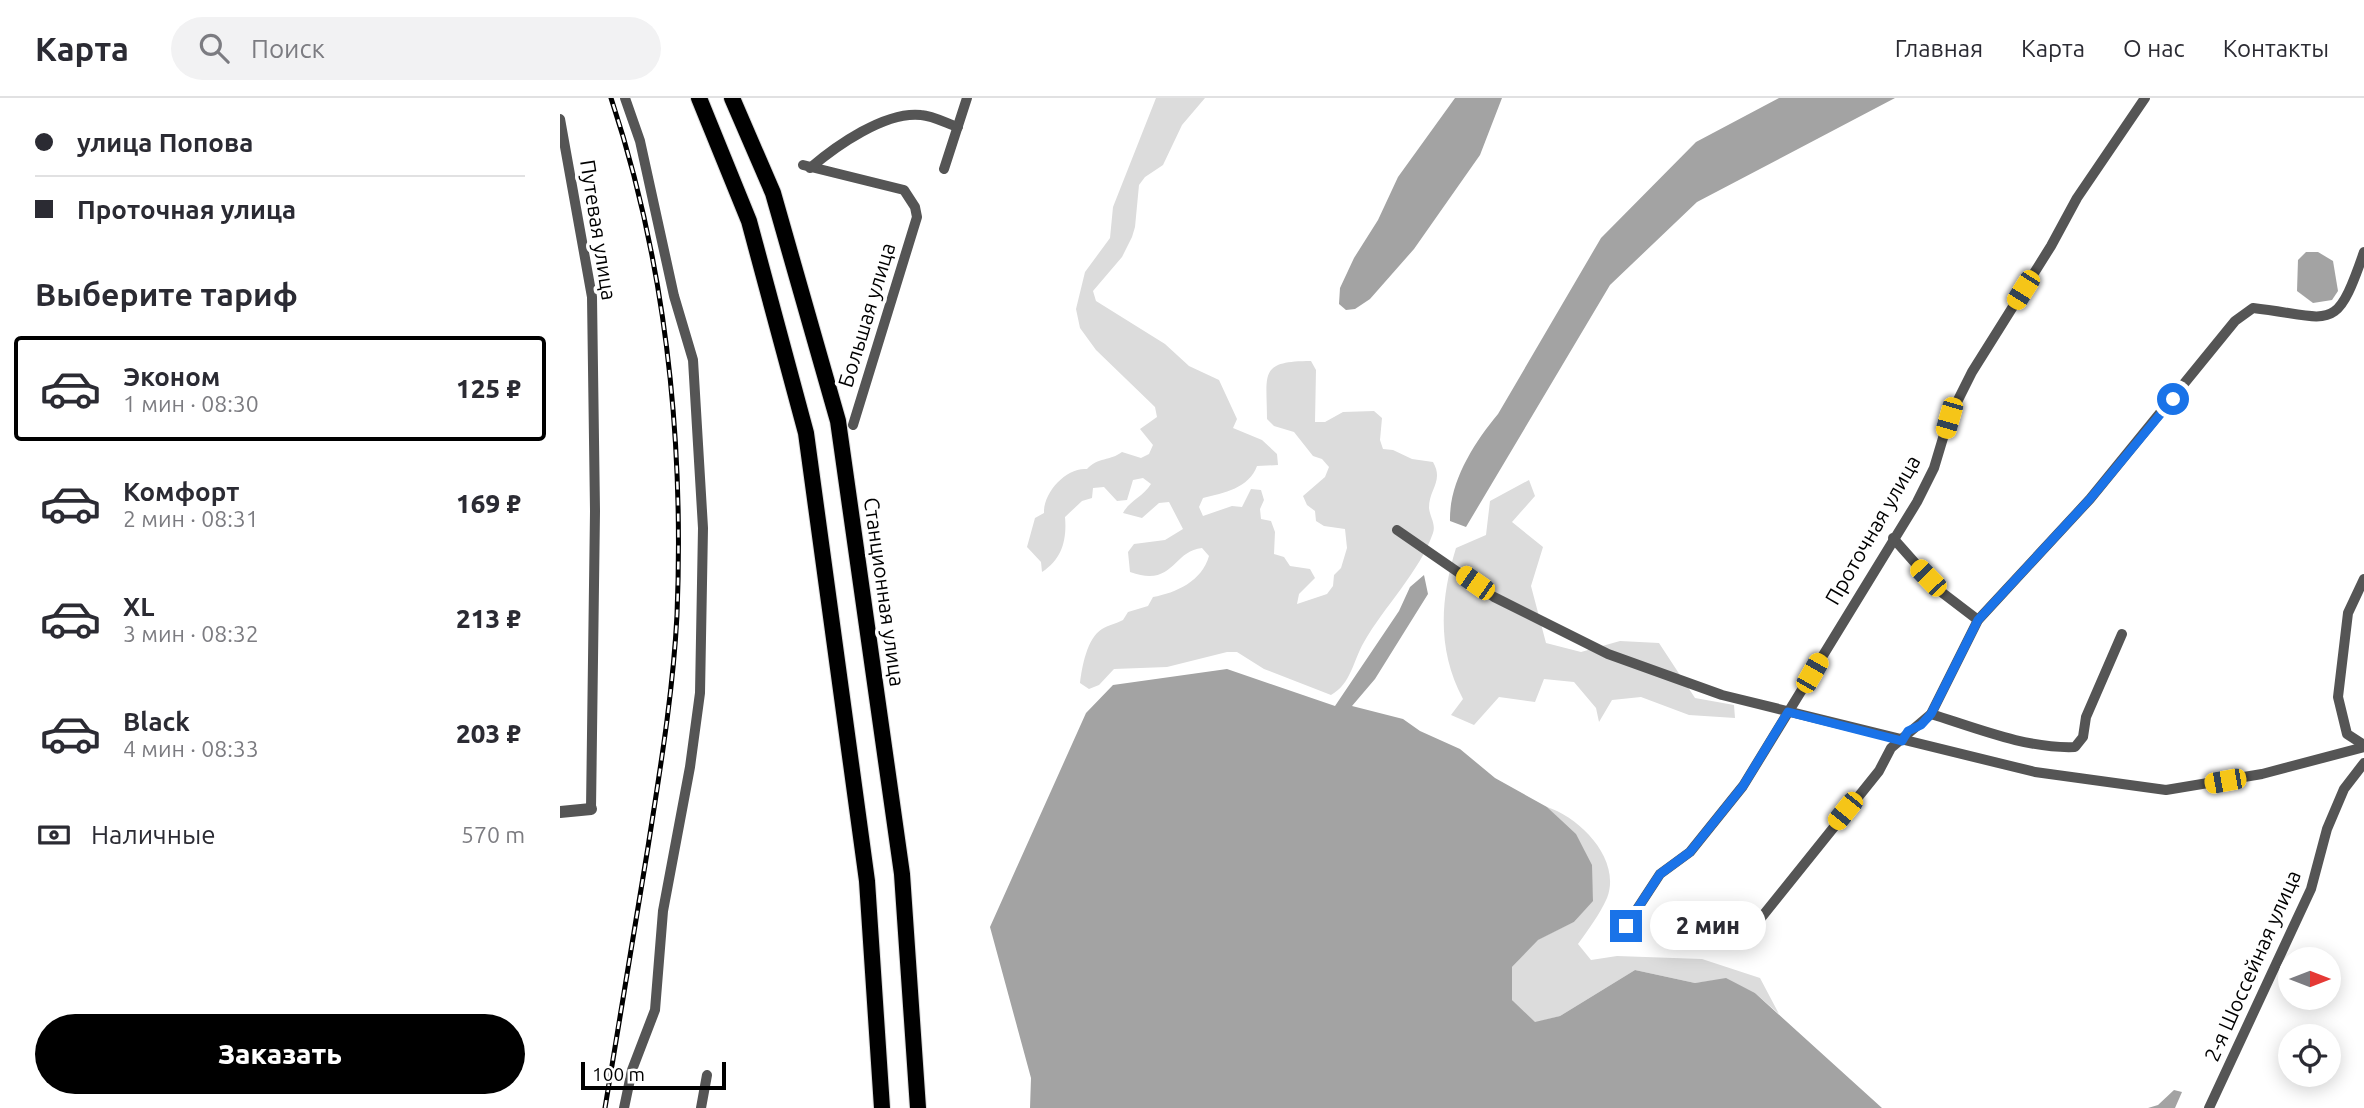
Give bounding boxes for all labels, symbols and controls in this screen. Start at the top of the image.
search box [171,17,661,80]
icon: search [195,29,233,67]
text: Карта [35,30,129,67]
text: Поиск [251,34,325,63]
text: Главная [1895,35,1983,62]
text: Карта [2021,35,2085,62]
text: О нас [2123,35,2185,62]
text: Контакты [2223,35,2329,62]
text: улица Попова [77,128,253,157]
street label: Путевая улица [576,158,622,302]
text: Проточная улица [77,195,296,224]
street label: Большая улица [833,240,899,390]
car [2003,267,2044,313]
text: Выберите тариф [35,276,298,312]
icon: car [39,357,102,420]
text: Эконом [123,362,220,391]
text: 125 ₽ [456,374,521,403]
route start [2157,383,2189,415]
text: 1 мин · 08:30 [123,391,259,416]
car [1934,395,1965,441]
street label: Проточная улица [1820,451,1925,608]
icon: car [39,472,102,535]
text: Комфорт [123,477,239,506]
text: 169 ₽ [456,489,521,518]
street label: Станционная улица [860,496,910,688]
text: 2 мин · 08:31 [123,506,259,531]
car [1906,556,1951,600]
car [1452,562,1499,604]
icon: car [39,587,102,650]
text: XL [123,592,154,621]
text: 213 ₽ [456,604,521,633]
text: 3 мин · 08:32 [123,621,259,646]
car [1793,650,1832,696]
icon: car [39,702,102,765]
text: Black [123,707,190,736]
text: 203 ₽ [456,719,521,748]
text: 4 мин · 08:33 [123,736,259,761]
car [2203,767,2248,795]
car [1824,788,1867,834]
icon: cash [35,816,73,854]
text: Наличные [91,820,216,849]
text: 570 m [461,822,525,847]
street label: 2-я Шоссейная улица [2199,866,2305,1065]
callout: 2 мин [1650,902,1766,950]
route end [1610,910,1642,942]
text: 2 мин [1676,913,1740,938]
north arrow [2278,947,2342,1010]
map controls [2278,947,2341,1087]
button: Заказать [35,1014,525,1094]
button: locate [2278,1024,2341,1087]
scale bar [581,1059,726,1091]
text: 100 m [592,1063,645,1085]

